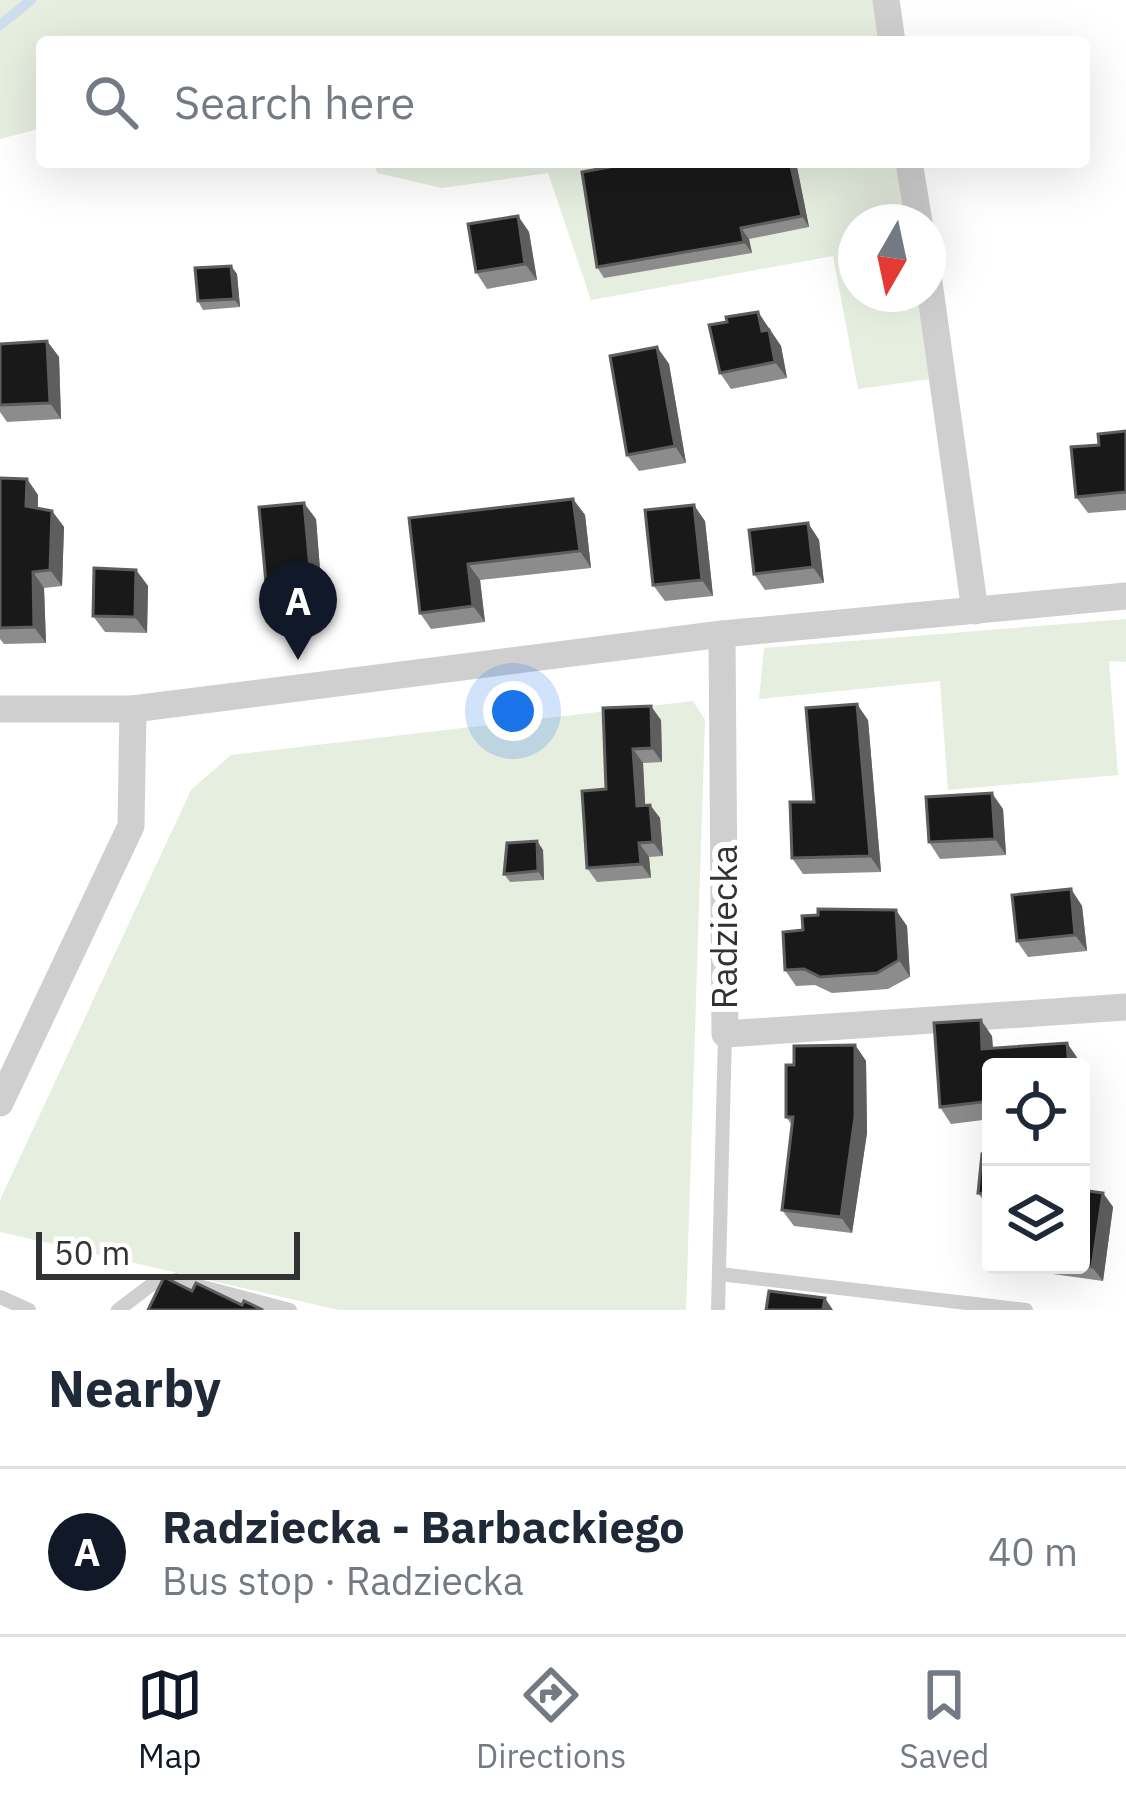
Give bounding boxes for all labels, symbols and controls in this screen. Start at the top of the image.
search box [36,36,1090,168]
icon: search [78,69,144,135]
text: Search here [174,73,415,131]
north arrow [838,204,946,312]
pin: A [259,561,337,660]
your location [483,681,543,741]
street label: Radziecka [700,845,747,1009]
map controls [982,1058,1090,1274]
button: locate [982,1058,1090,1166]
button: layers [982,1166,1090,1274]
scale bar [36,1226,300,1279]
text: 50 m [54,1231,130,1274]
text: Nearby [48,1355,221,1421]
text: Radziecka - Barbackiego [162,1497,685,1555]
text: A [74,1526,100,1577]
text: 40 m [988,1526,1078,1577]
text: Bus stop · Radziecka [162,1555,524,1606]
tab: Map [137,1662,203,1777]
tab: Directions [476,1662,626,1777]
tab: Saved [900,1662,989,1777]

